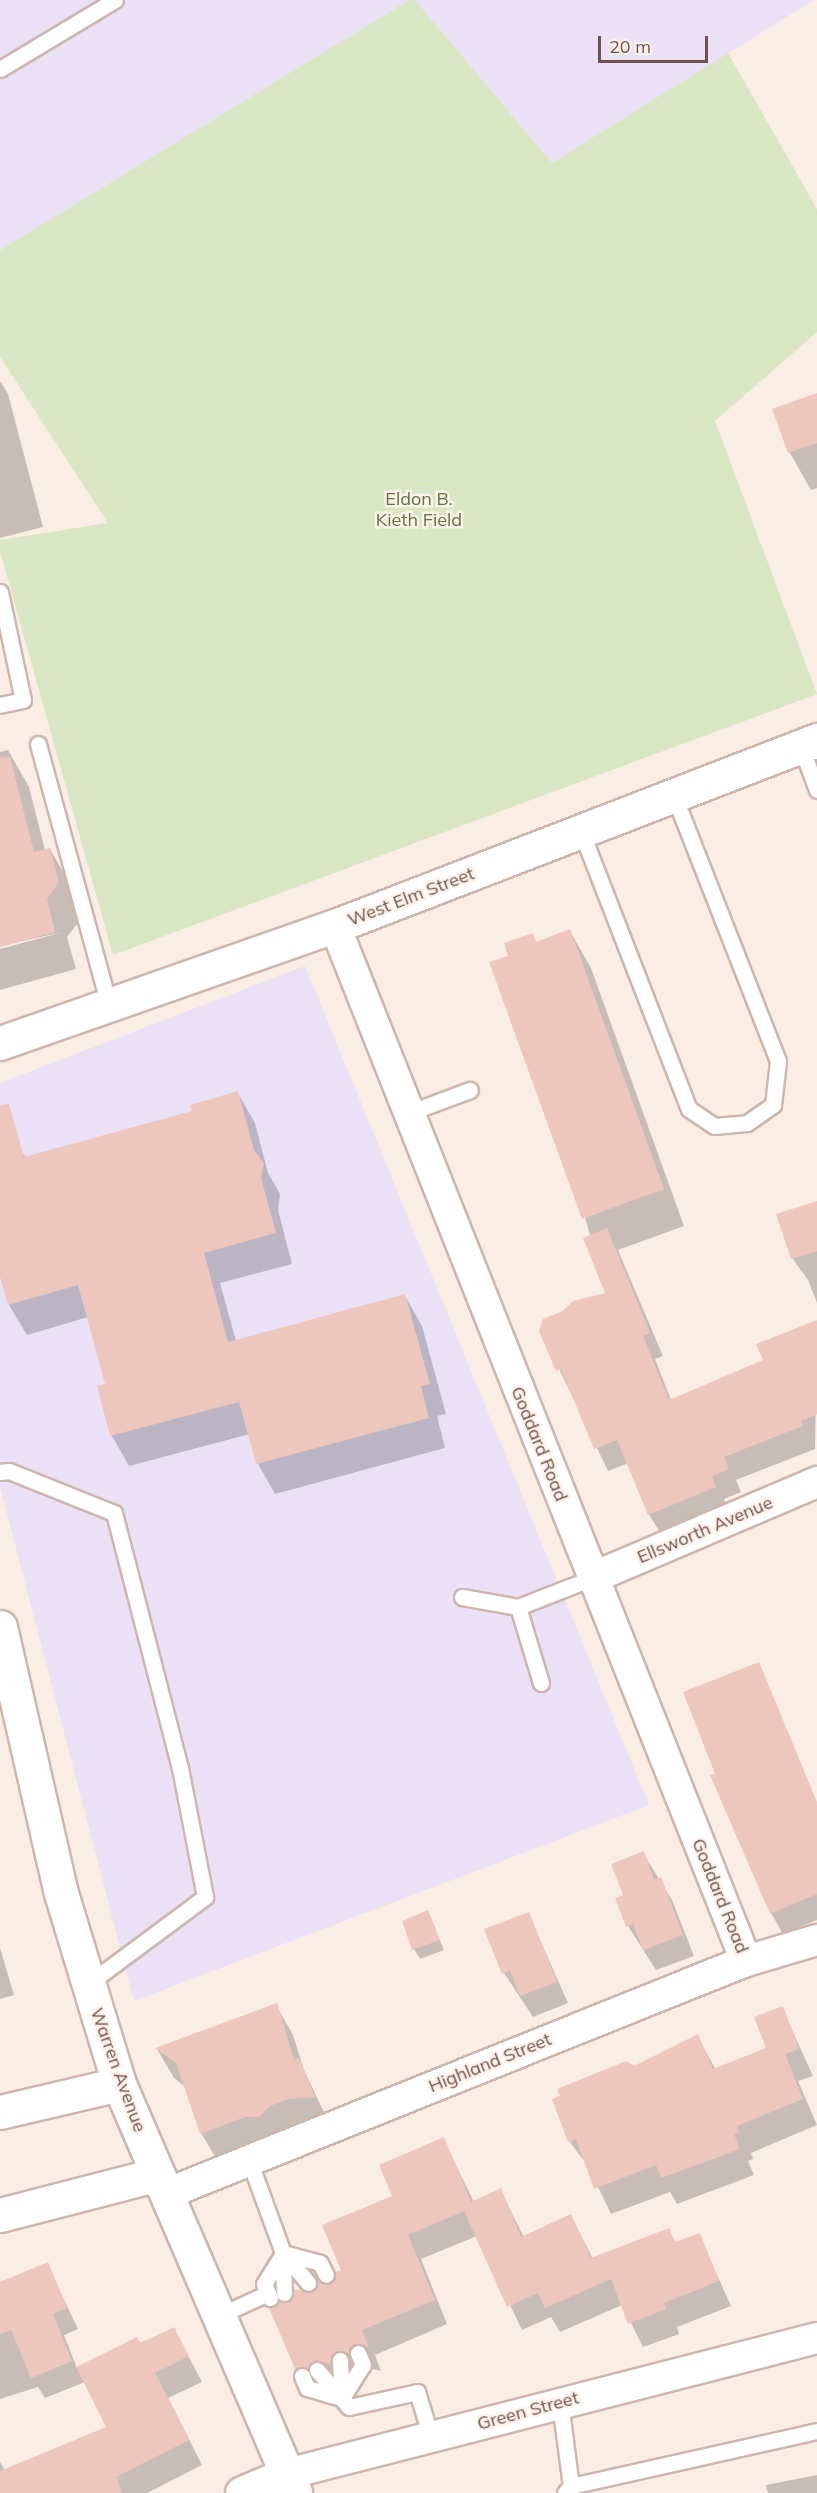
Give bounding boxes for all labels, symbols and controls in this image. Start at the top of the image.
scale bar [601,24,710,62]
text: 20 m [609,35,651,58]
park label: Eldon B. Kieth Field [376,489,462,532]
street label: West Elm Street [345,863,477,931]
street label: Goddard Road [506,1383,572,1505]
street label: Ellsworth Avenue [634,1492,776,1568]
street label: Goddard Road [687,1835,753,1957]
street label: Warren Avenue [86,2005,150,2135]
street label: Highland Street [426,2029,554,2097]
street label: Green Street [475,2387,581,2435]

